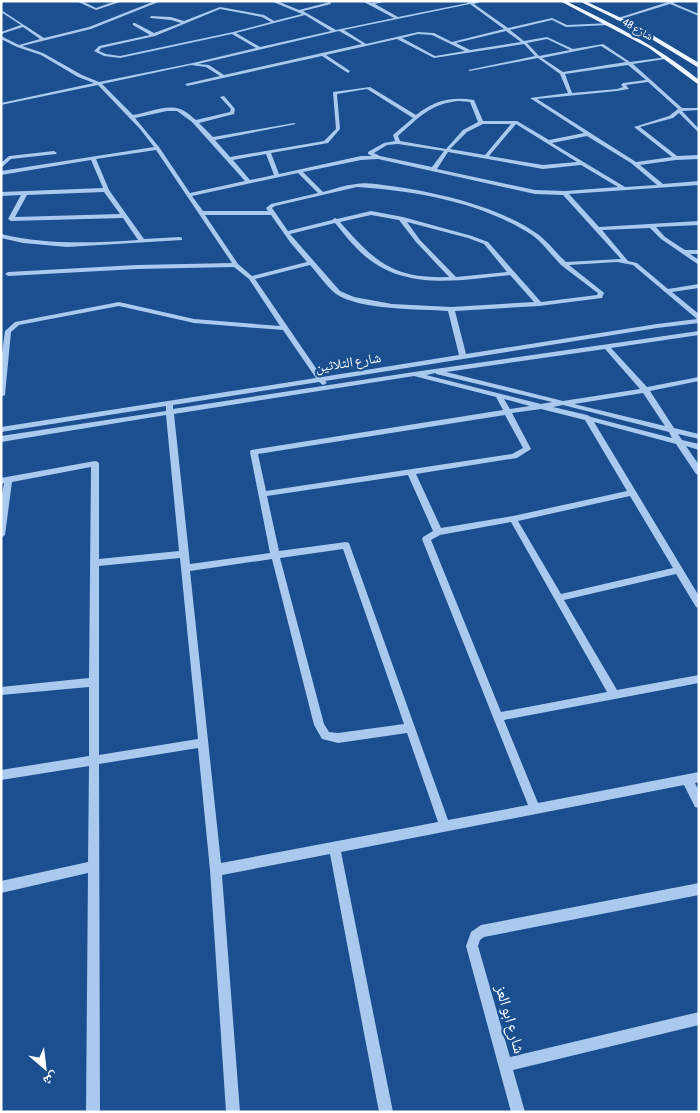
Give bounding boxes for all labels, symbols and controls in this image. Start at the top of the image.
street label: شارع 48 [620,16,655,43]
street label: شارع الثلاثين [314,349,382,377]
street label: شارع ابو العز [490,982,529,1056]
north arrow [20,1043,70,1093]
text: ش [40,1068,61,1090]

